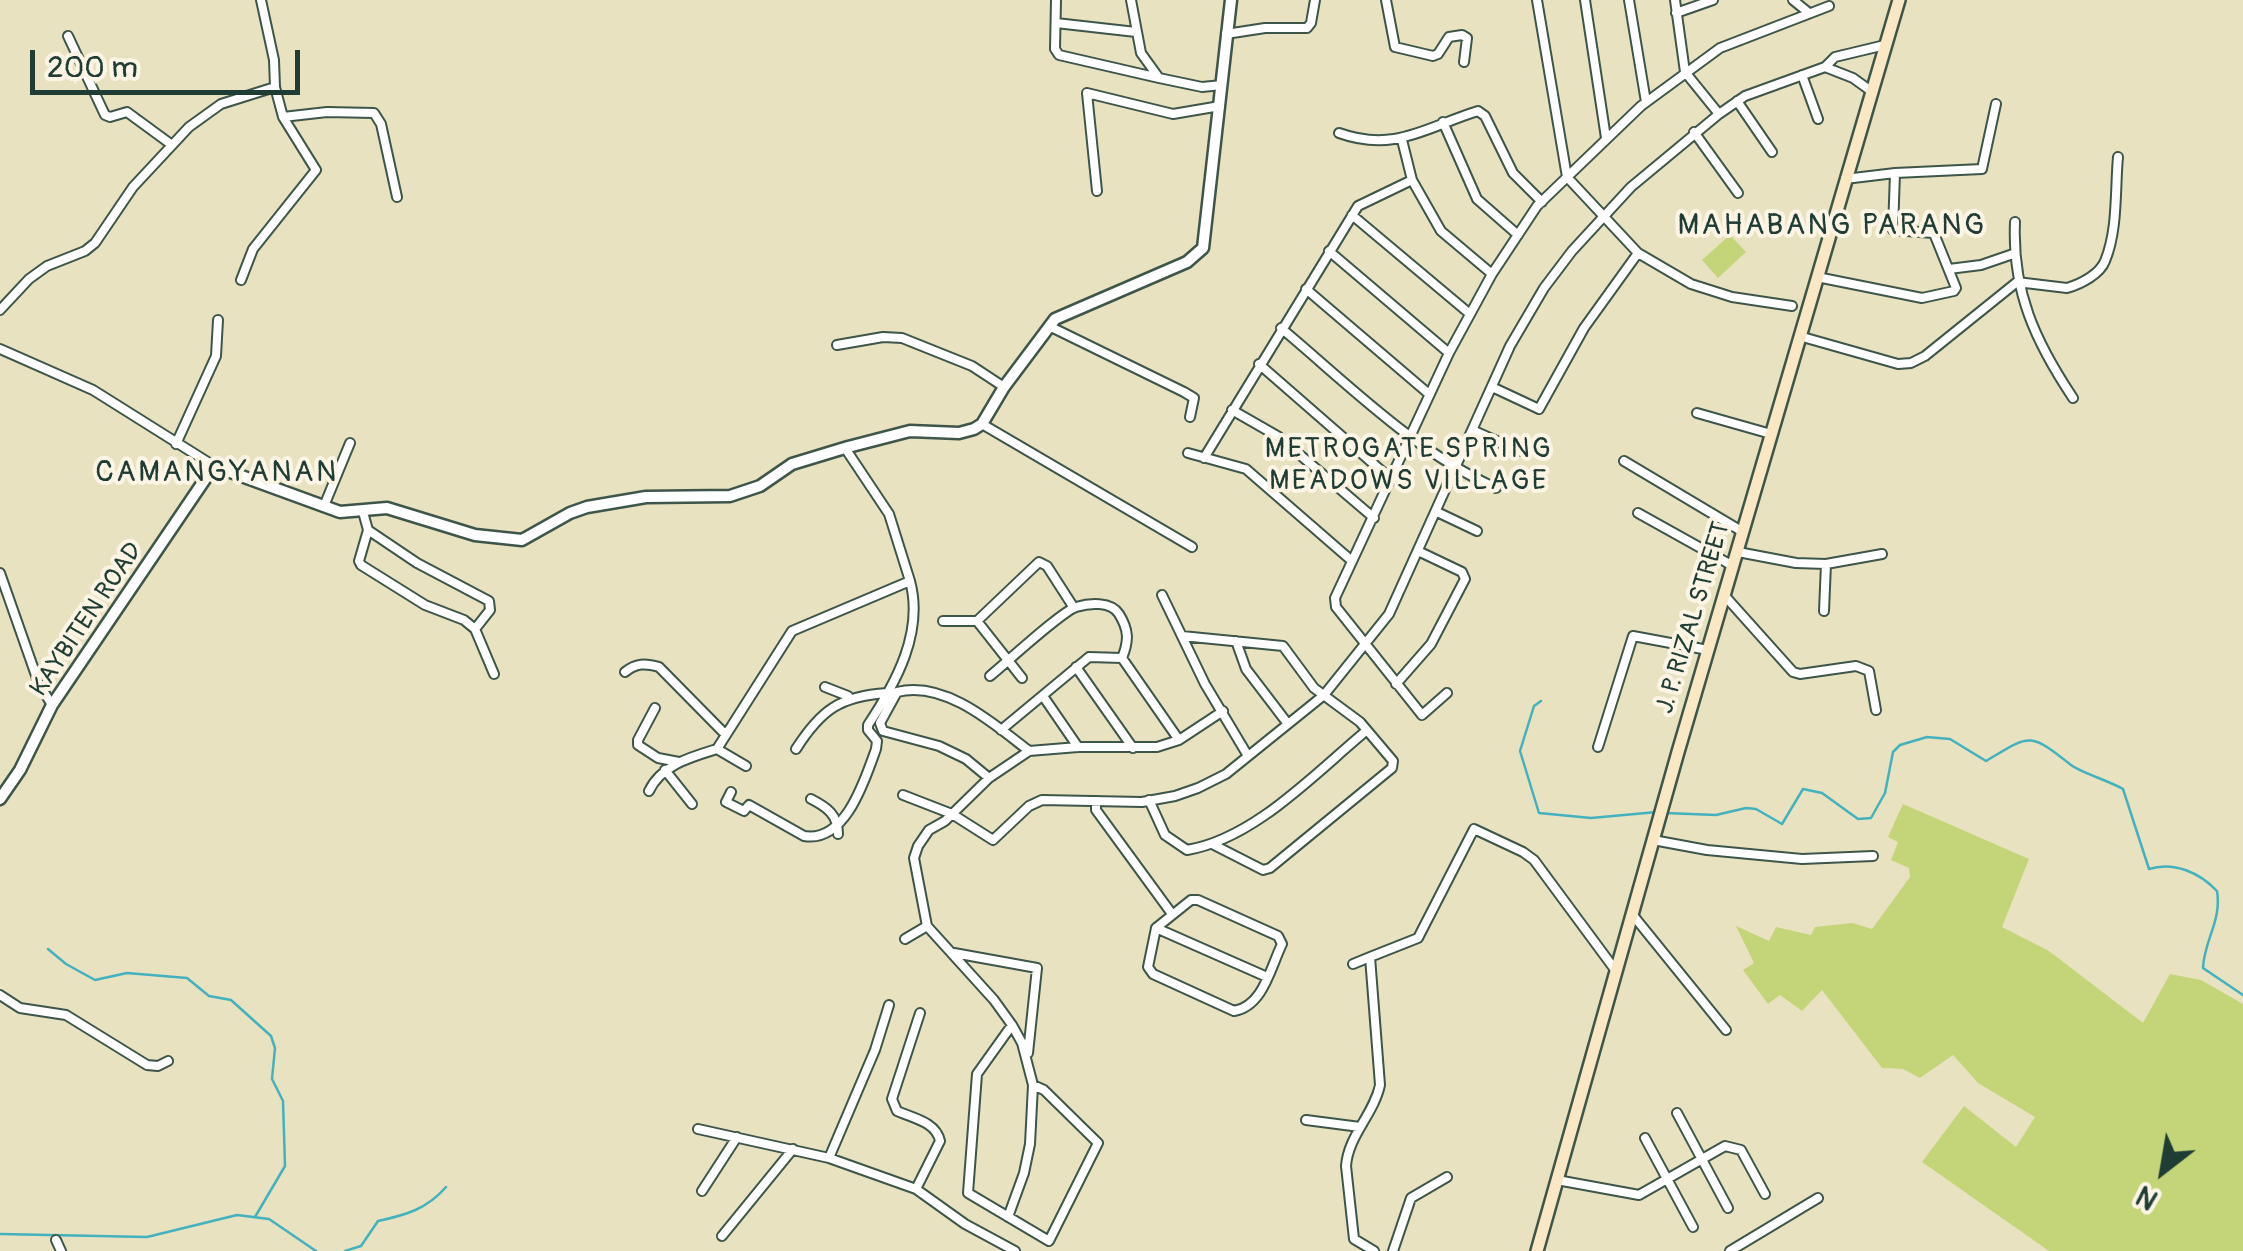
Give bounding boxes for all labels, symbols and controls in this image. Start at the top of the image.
scale bar [35,30,305,92]
text: 200 m [47,49,138,86]
district label: MAHABANG PARANG [1677,208,1987,244]
district label: METROGATE SPRING MEADOWS VILLAGE [1265,433,1553,499]
district label: CAMANGYANAN [95,455,339,491]
street label: J. P. RIZAL STREET [1651,519,1737,717]
street label: KAYBITEN ROAD [25,537,149,703]
north arrow [2113,1121,2213,1221]
text: N [2130,1177,2164,1217]

